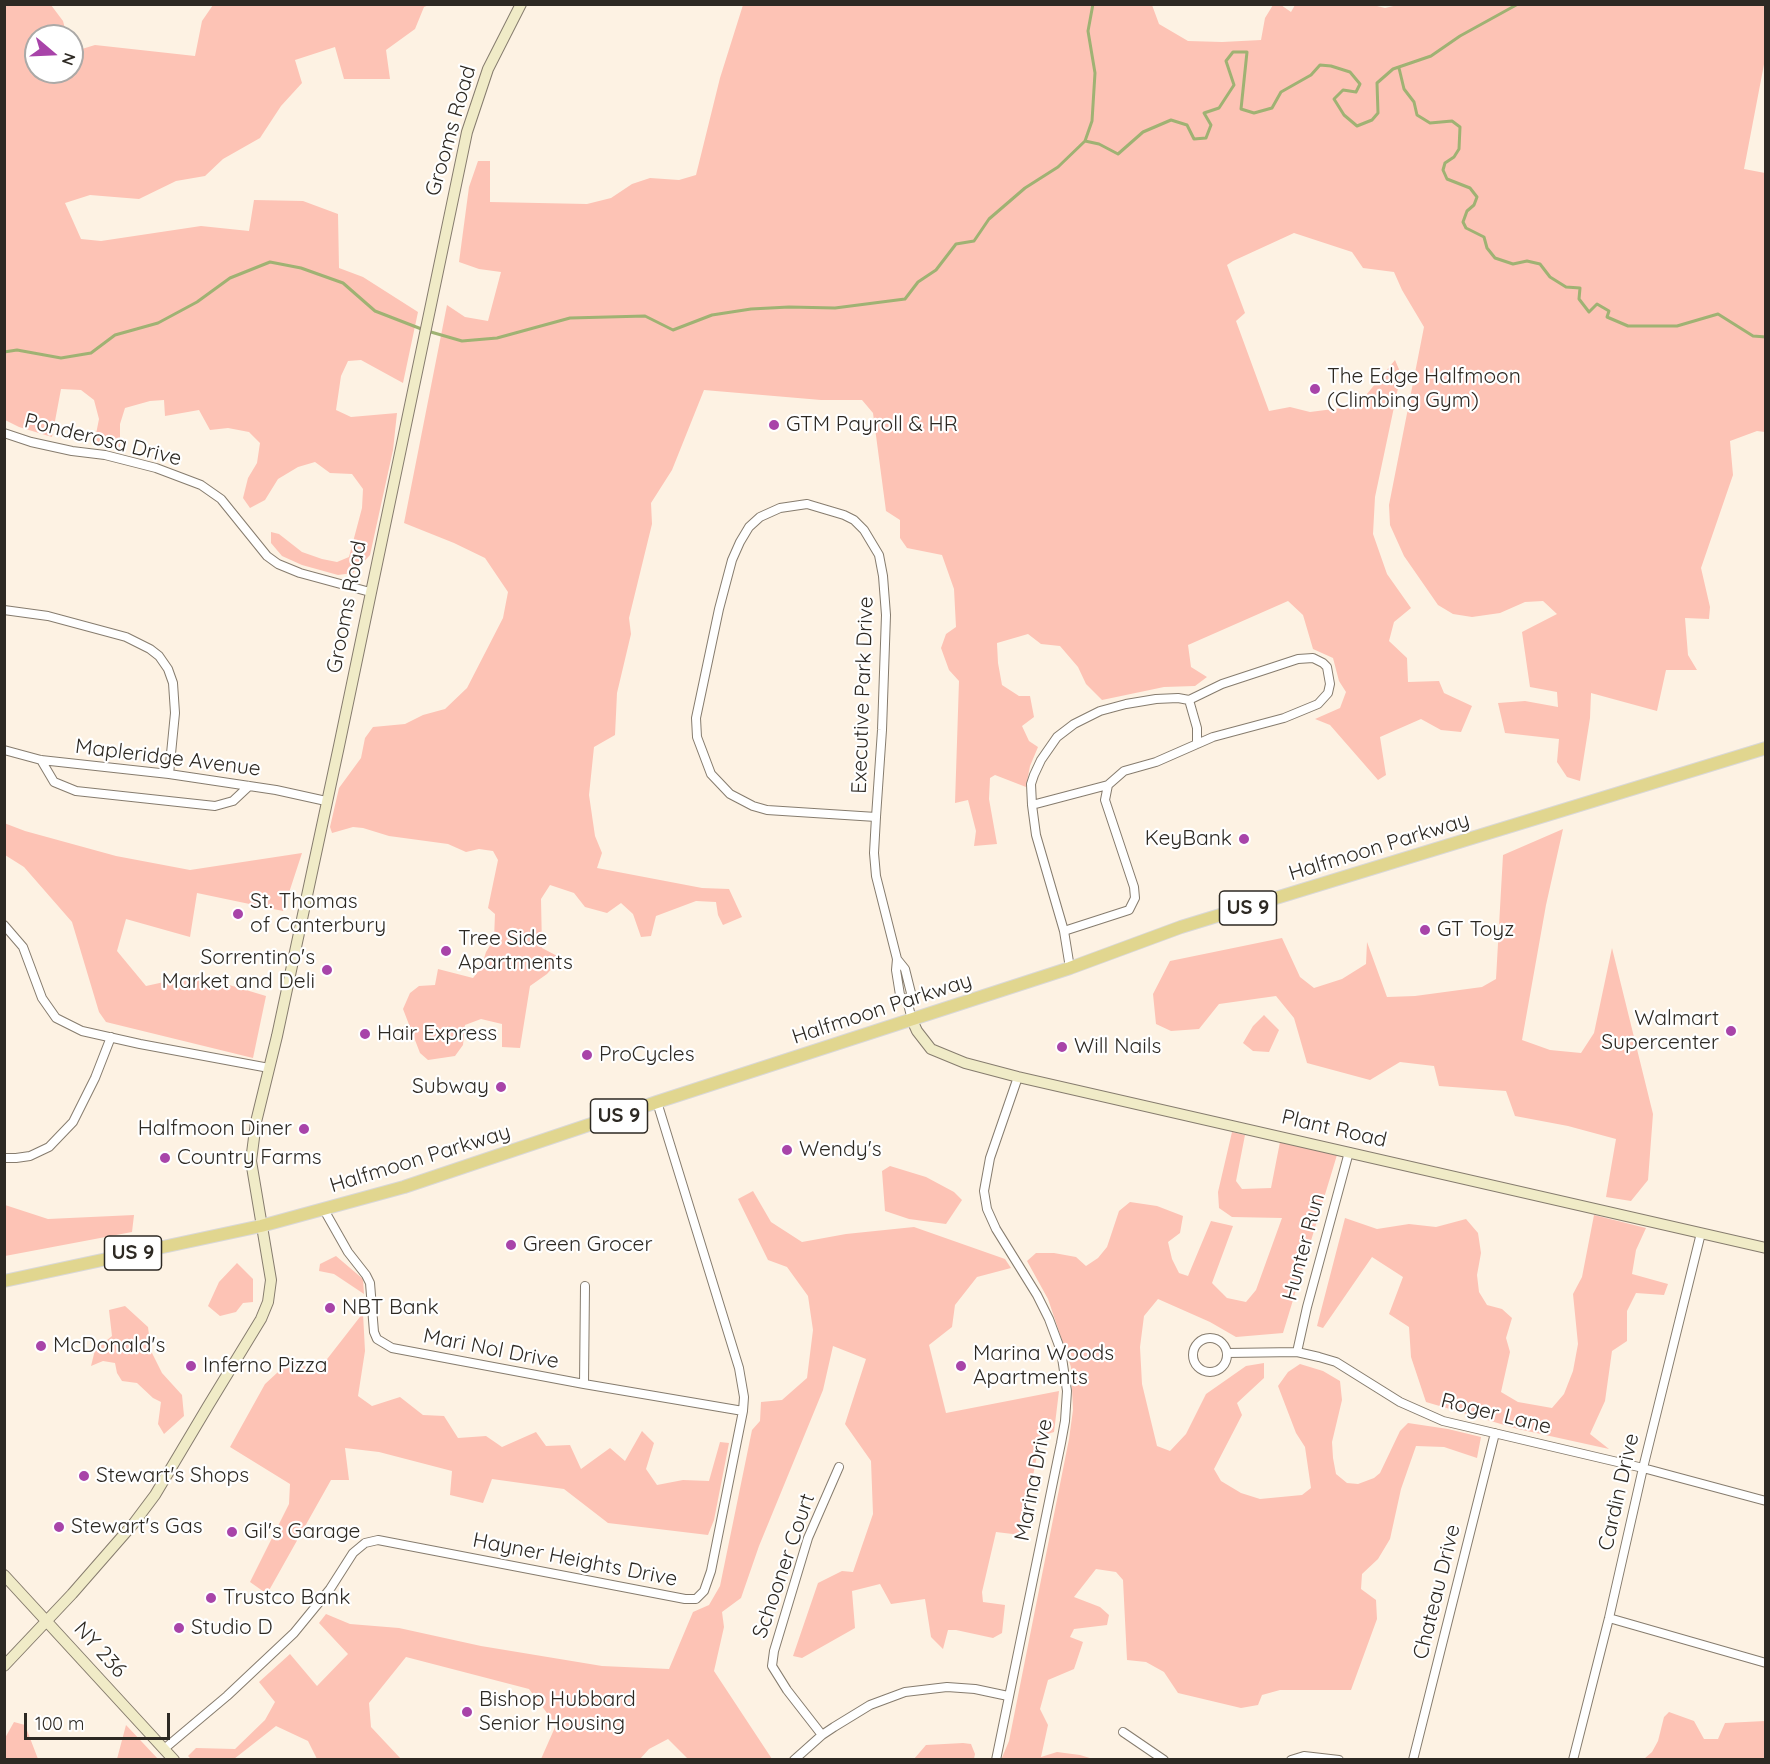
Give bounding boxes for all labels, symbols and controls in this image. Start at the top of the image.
north arrow [24,24,84,84]
text: N [58,50,81,68]
street label: Grooms Road [420,63,482,199]
place label: The Edge Halfmoon (Climbing Gym) [1327,364,1521,414]
marker: The Edge Halfmoon (Climbing Gym) [1308,382,1322,396]
street label: Ponderosa Drive [22,408,184,472]
place label: GTM Payroll & HR [786,412,958,438]
marker: GTM Payroll & HR [767,418,781,432]
street label: Grooms Road [322,539,372,675]
street label: Executive Park Drive [847,596,879,794]
street label: Mapleridge Avenue [74,734,262,782]
street label: Halfmoon Parkway [1286,808,1472,886]
place label: KeyBank [1145,826,1232,852]
marker: KeyBank [1237,832,1251,846]
place label: St. Thomas of Canterbury [250,889,386,939]
road number: US 9 [1220,891,1276,925]
marker: St. Thomas of Canterbury [231,907,245,921]
place label: GT Toyz [1437,917,1514,943]
marker: GT Toyz [1418,923,1432,937]
place label: Tree Side Apartments [458,926,573,976]
marker: Tree Side Apartments [439,944,453,958]
place label: Sorrentino's Market and Deli [162,945,315,995]
marker: Sorrentino's Market and Deli [320,963,334,977]
street label: Halfmoon Parkway [789,968,975,1050]
place label: Walmart Supercenter [1601,1006,1719,1056]
place label: Hair Express [377,1021,497,1047]
marker: Walmart Supercenter [1724,1024,1738,1038]
marker: Hair Express [358,1027,372,1041]
place label: Will Nails [1074,1034,1161,1060]
marker: Will Nails [1055,1040,1069,1054]
place label: ProCycles [599,1042,695,1068]
marker: ProCycles [580,1048,594,1062]
place label: Subway [412,1074,489,1100]
marker: Subway [494,1080,508,1094]
road number: US 9 [590,1099,648,1133]
street label: Plant Road [1279,1105,1389,1153]
place label: Halfmoon Diner [138,1116,292,1142]
street label: Halfmoon Parkway [327,1120,513,1198]
marker: Halfmoon Diner [297,1122,311,1136]
place label: Wendy's [799,1137,882,1163]
marker: Wendy's [780,1143,794,1157]
place label: Country Farms [177,1145,322,1171]
marker: Country Farms [158,1151,172,1165]
street label: Hunter Run [1278,1191,1330,1303]
place label: Green Grocer [523,1232,653,1258]
road number: US 9 [104,1236,162,1270]
marker: Green Grocer [504,1238,518,1252]
place label: NBT Bank [342,1295,439,1321]
marker: NBT Bank [323,1301,337,1315]
street label: Mari Nol Drive [421,1324,561,1374]
place label: McDonald's [53,1333,165,1359]
marker: McDonald's [34,1339,48,1353]
place label: Marina Woods Apartments [973,1341,1114,1391]
place label: Inferno Pizza [203,1353,328,1379]
marker: Inferno Pizza [184,1359,198,1373]
marker: Marina Woods Apartments [954,1359,968,1373]
street label: Roger Lane [1438,1388,1554,1440]
street label: Marina Drive [1010,1417,1058,1543]
street label: Cardin Drive [1593,1431,1645,1553]
place label: Stewart's Shops [96,1463,249,1489]
marker: Stewart's Shops [77,1469,91,1483]
street label: Schooner Court [747,1490,821,1642]
place label: Stewart's Gas [71,1514,203,1540]
place label: Gil's Garage [244,1519,360,1545]
marker: Stewart's Gas [52,1520,66,1534]
street label: Chateau Drive [1408,1522,1466,1662]
marker: Gil's Garage [225,1525,239,1539]
street label: Hayner Heights Drive [471,1528,679,1592]
place label: Trustco Bank [223,1585,350,1611]
marker: Trustco Bank [204,1591,218,1605]
place label: Studio D [191,1615,273,1641]
street label: NY 236 [68,1617,132,1683]
marker: Studio D [172,1621,186,1635]
place label: Bishop Hubbard Senior Housing [479,1687,636,1737]
scale bar [27,1701,172,1739]
marker: Bishop Hubbard Senior Housing [460,1705,474,1719]
text: 100 m [35,1712,84,1735]

